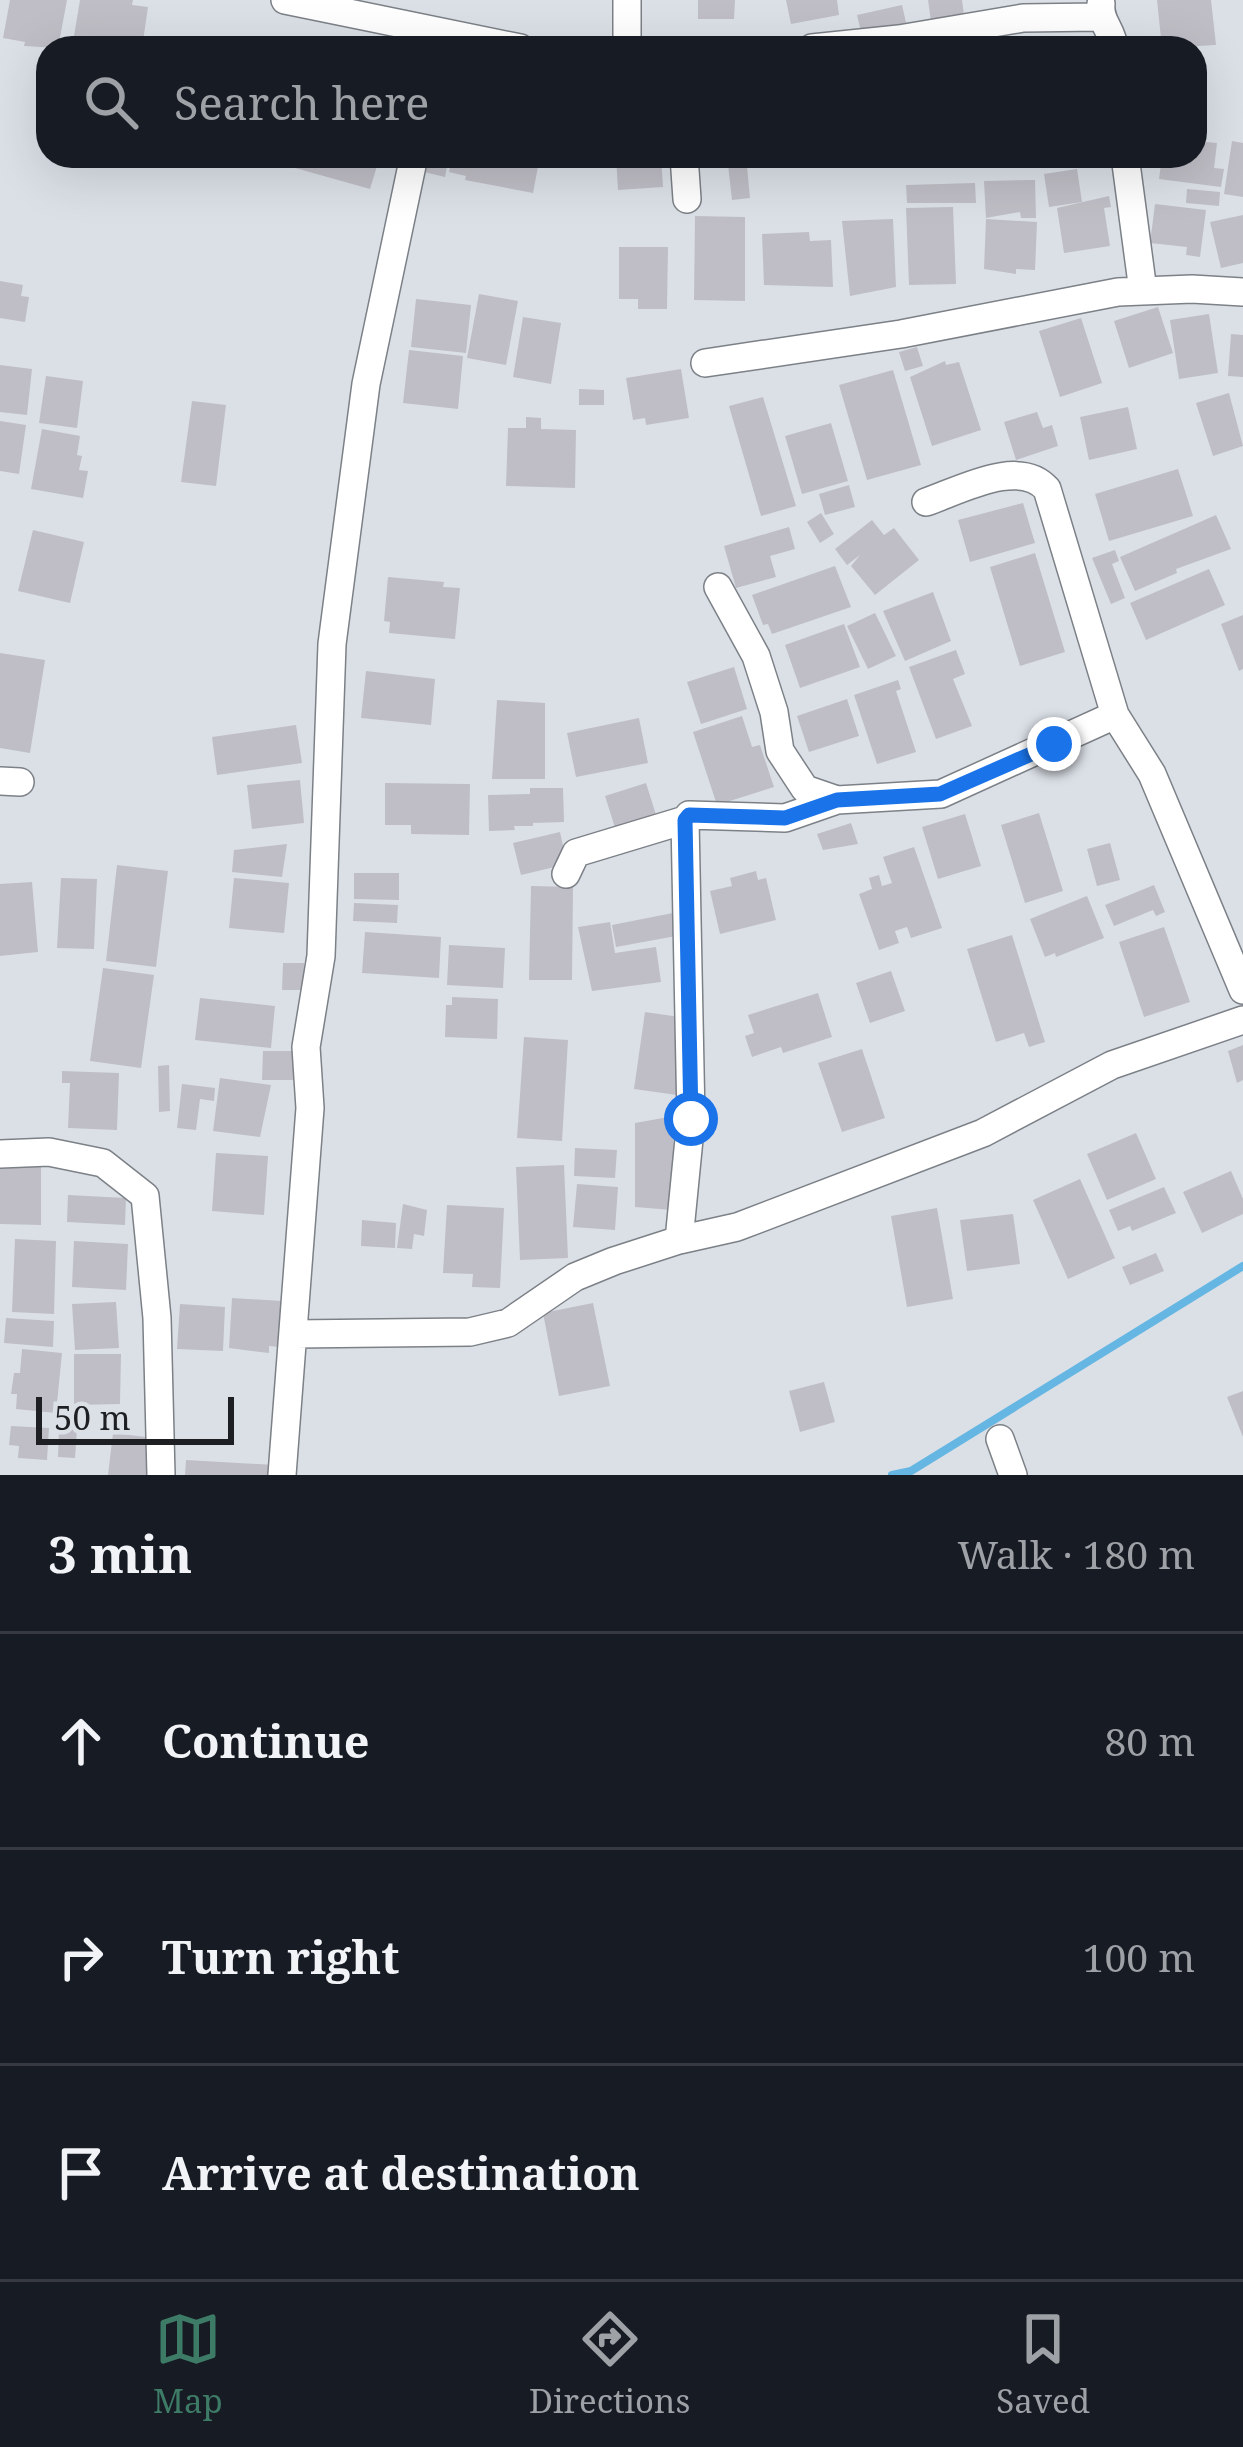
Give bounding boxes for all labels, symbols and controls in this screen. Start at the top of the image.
search box [36,36,1207,168]
icon: search [78,69,144,135]
text: Search here [174,72,429,133]
route end [1027,717,1081,771]
route start [664,1092,718,1146]
scale bar [36,1391,234,1444]
text: 50 m [54,1395,131,1440]
text: 3 min [48,1518,192,1588]
text: Walk · 180 m [958,1527,1195,1580]
icon: ahead [48,1708,114,1774]
text: Continue [162,1710,370,1771]
text: 80 m [1104,1714,1195,1767]
icon: right [48,1924,114,1990]
text: Turn right [162,1926,399,1987]
text: 100 m [1083,1930,1195,1983]
icon: arrive [48,2140,114,2206]
text: Arrive at destination [162,2142,640,2203]
tab: Map [153,2306,223,2423]
tab: Directions [529,2306,690,2423]
tab: Saved [996,2306,1090,2423]

